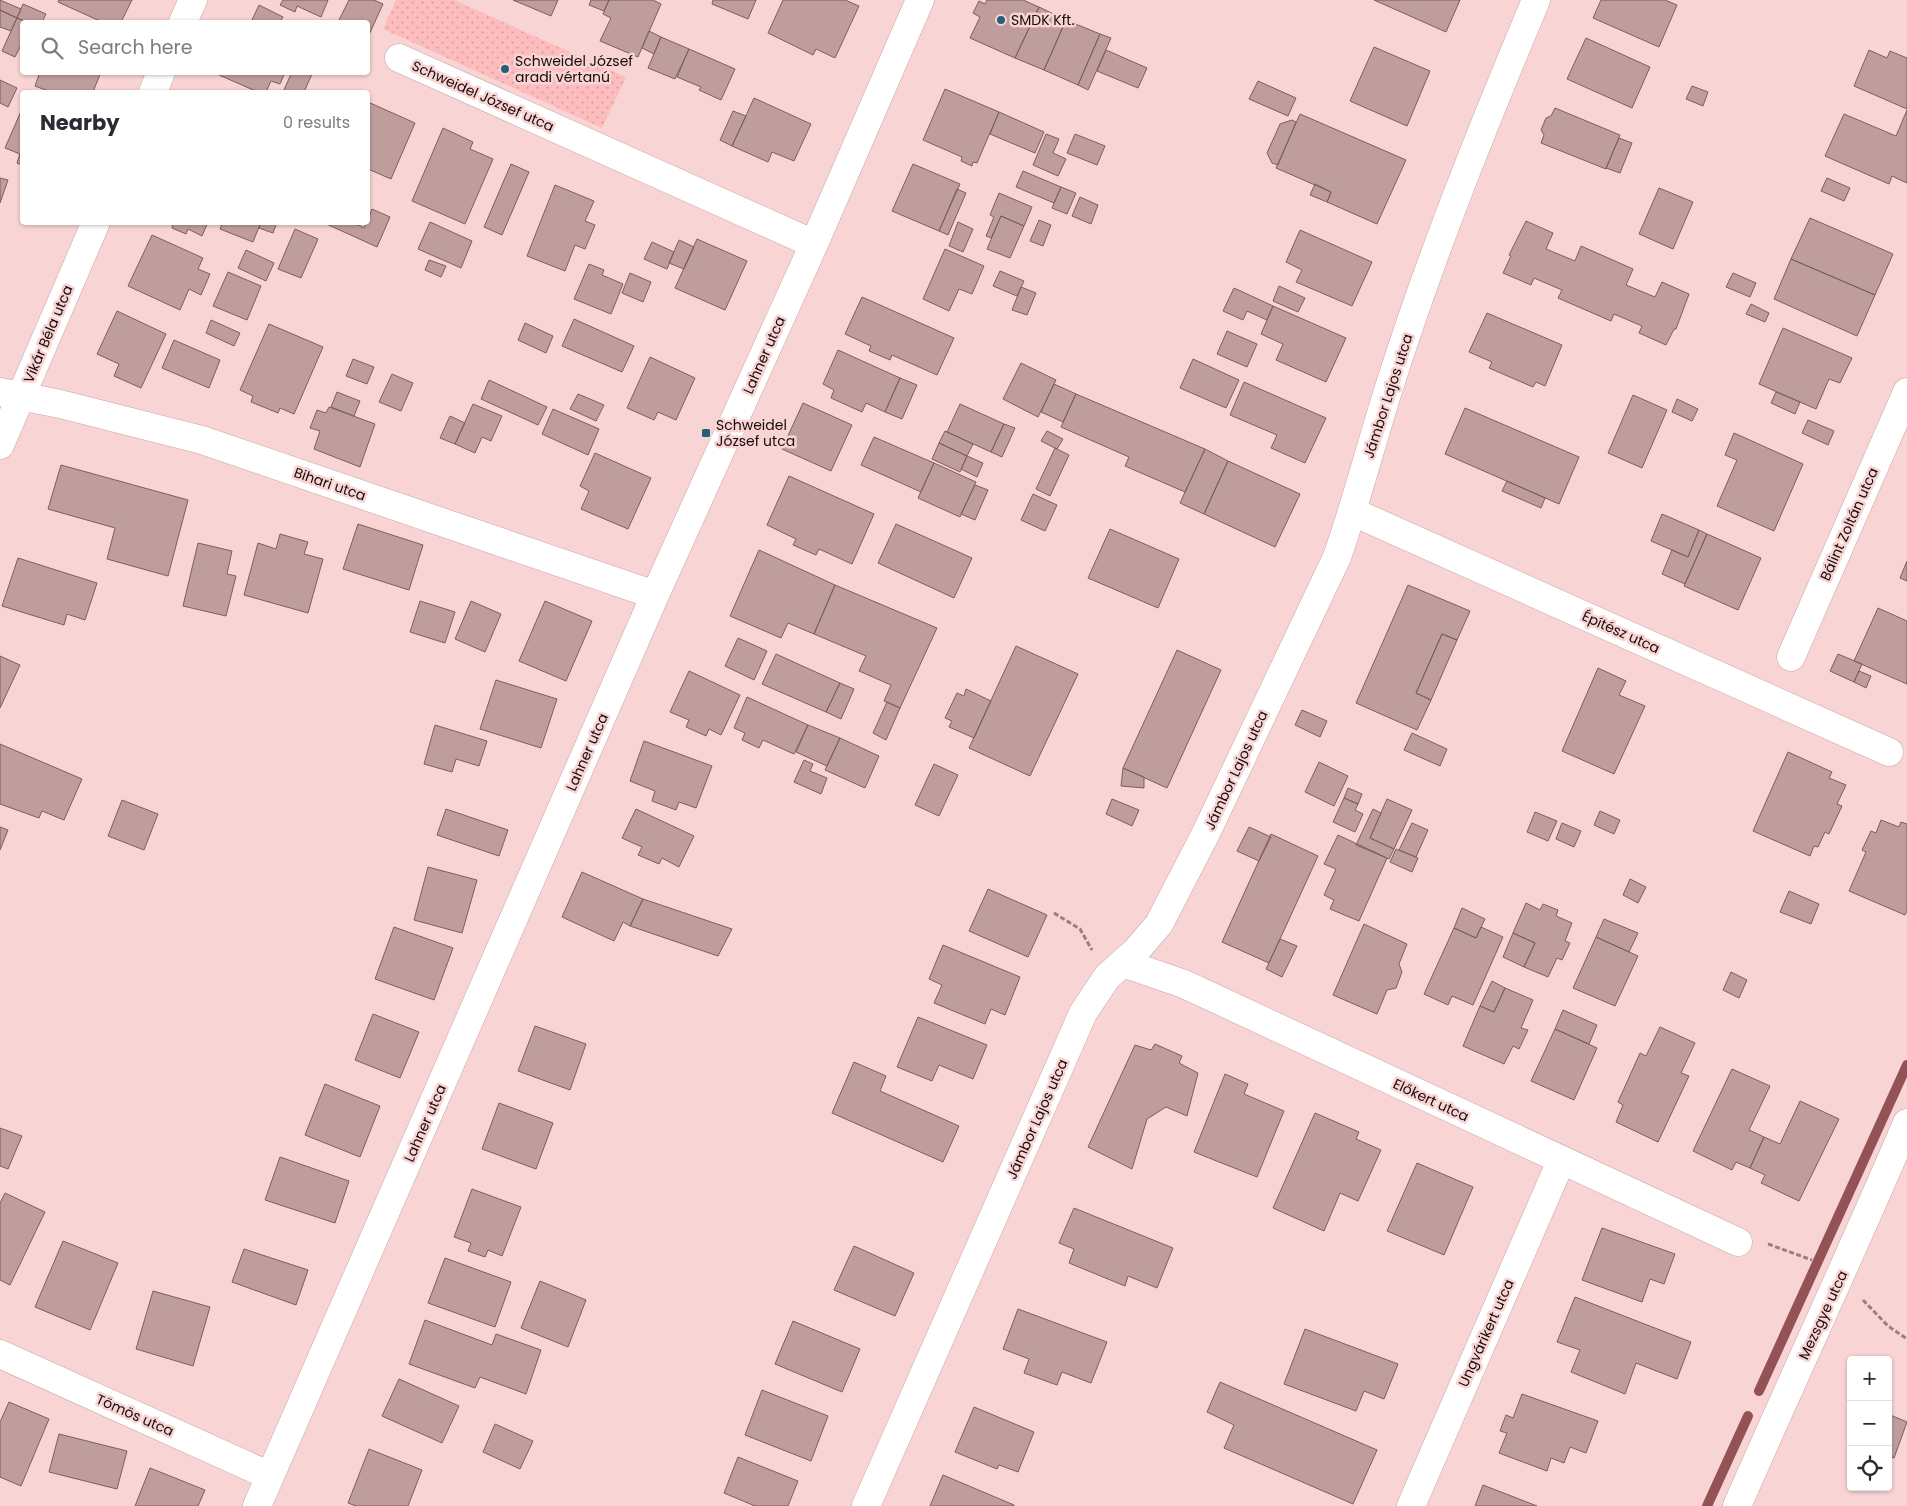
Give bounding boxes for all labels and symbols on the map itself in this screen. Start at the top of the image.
place label: SMDK Kft. [1011,10,1074,30]
marker: SMDK Kft. [995,14,1007,26]
place label: Schweidel József aradi vértanú [515,51,633,87]
street label: Schweidel József utca [409,56,557,136]
marker: Schweidel József aradi vértanú [499,63,511,75]
street label: Vikár Béla utca [18,282,78,386]
street label: Lahner utca [738,313,790,397]
street label: Jámbor Lajos utca [1358,331,1418,461]
place label: Schweidel József utca [716,415,795,451]
marker: Schweidel József utca [700,427,712,439]
street label: Bihari utca [291,462,369,506]
street label: Bálint Zoltán utca [1815,464,1883,584]
street label: Építész utca [1579,606,1663,658]
street label: Jámbor Lajos utca [1200,707,1272,833]
street label: Lahner utca [561,710,613,794]
street label: Jámbor Lajos utca [1001,1056,1073,1182]
street label: Előkert utca [1390,1074,1472,1126]
street label: Lahner utca [399,1081,451,1165]
street label: Mezsgye utca [1794,1267,1852,1363]
street label: Ungvárikert utca [1453,1276,1519,1390]
street label: Tömös utca [93,1389,177,1441]

